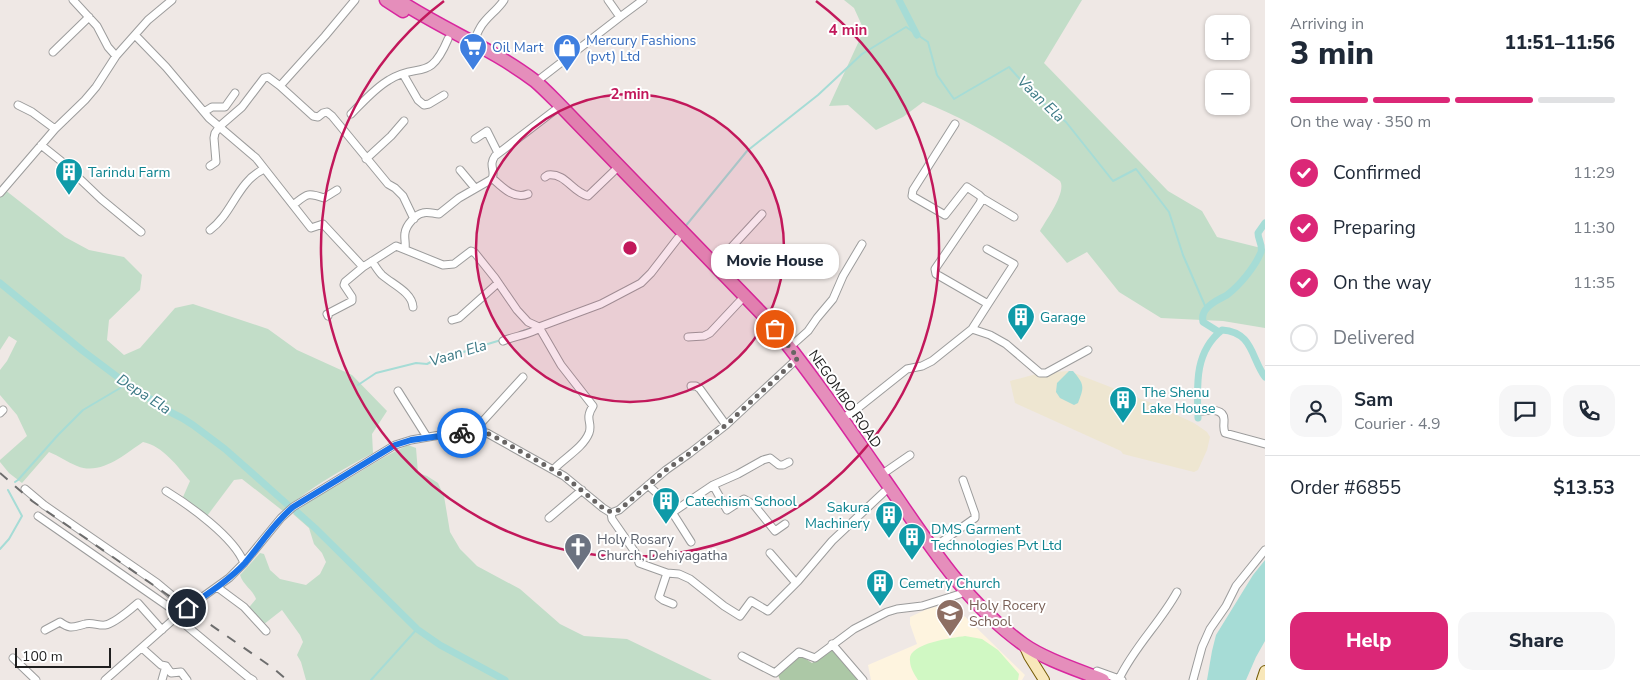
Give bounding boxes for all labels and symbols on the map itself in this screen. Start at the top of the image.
text: 4 min [829,20,867,40]
place label: Mercury Fashions (pvt) Ltd [586,31,696,66]
supermarket icon: Oil Mart [458,32,488,71]
shop icon: Mercury Fashions (pvt) Ltd [552,33,582,72]
place label: Oil Mart [492,38,543,57]
water label: Vaan Ela [1013,71,1069,127]
text: 2 min [611,84,649,104]
building icon: Tarindu Farm [54,157,84,196]
place label: Tarindu Farm [88,163,170,182]
centre of rings [621,239,639,257]
callout: Movie House [711,244,839,279]
building icon: Garage [1006,302,1036,341]
pin [754,308,796,350]
place label: Garage [1040,308,1086,327]
water label: Vaan Ela [427,335,489,371]
street label: NEGOMBO ROAD [804,346,886,452]
water label: Depa Ela [113,369,175,419]
place label: The Shenu Lake House [1142,383,1215,418]
building icon: The Shenu Lake House [1108,385,1138,424]
courier [437,408,487,458]
building icon: Catechism School [651,486,681,525]
place label: Catechism School [685,492,797,511]
place label: Sakura Machinery [805,498,871,533]
building icon: Sakura Machinery [874,500,904,539]
place label: DMS Garment Technologies Pvt Ltd [931,520,1062,555]
building icon: DMS Garment Technologies Pvt Ltd [897,522,927,561]
place label: Holy Rosary Church, Dehiyagatha [597,530,728,565]
church icon: Holy Rosary Church, Dehiyagatha [563,532,593,571]
building icon: Cemetry Church [865,568,895,607]
place label: Cemetry Church [899,574,1001,593]
pin [166,587,208,629]
place label: Holy Rocery School [969,596,1046,631]
school or university icon: Holy Rocery School [935,598,965,637]
scale bar [15,645,111,668]

